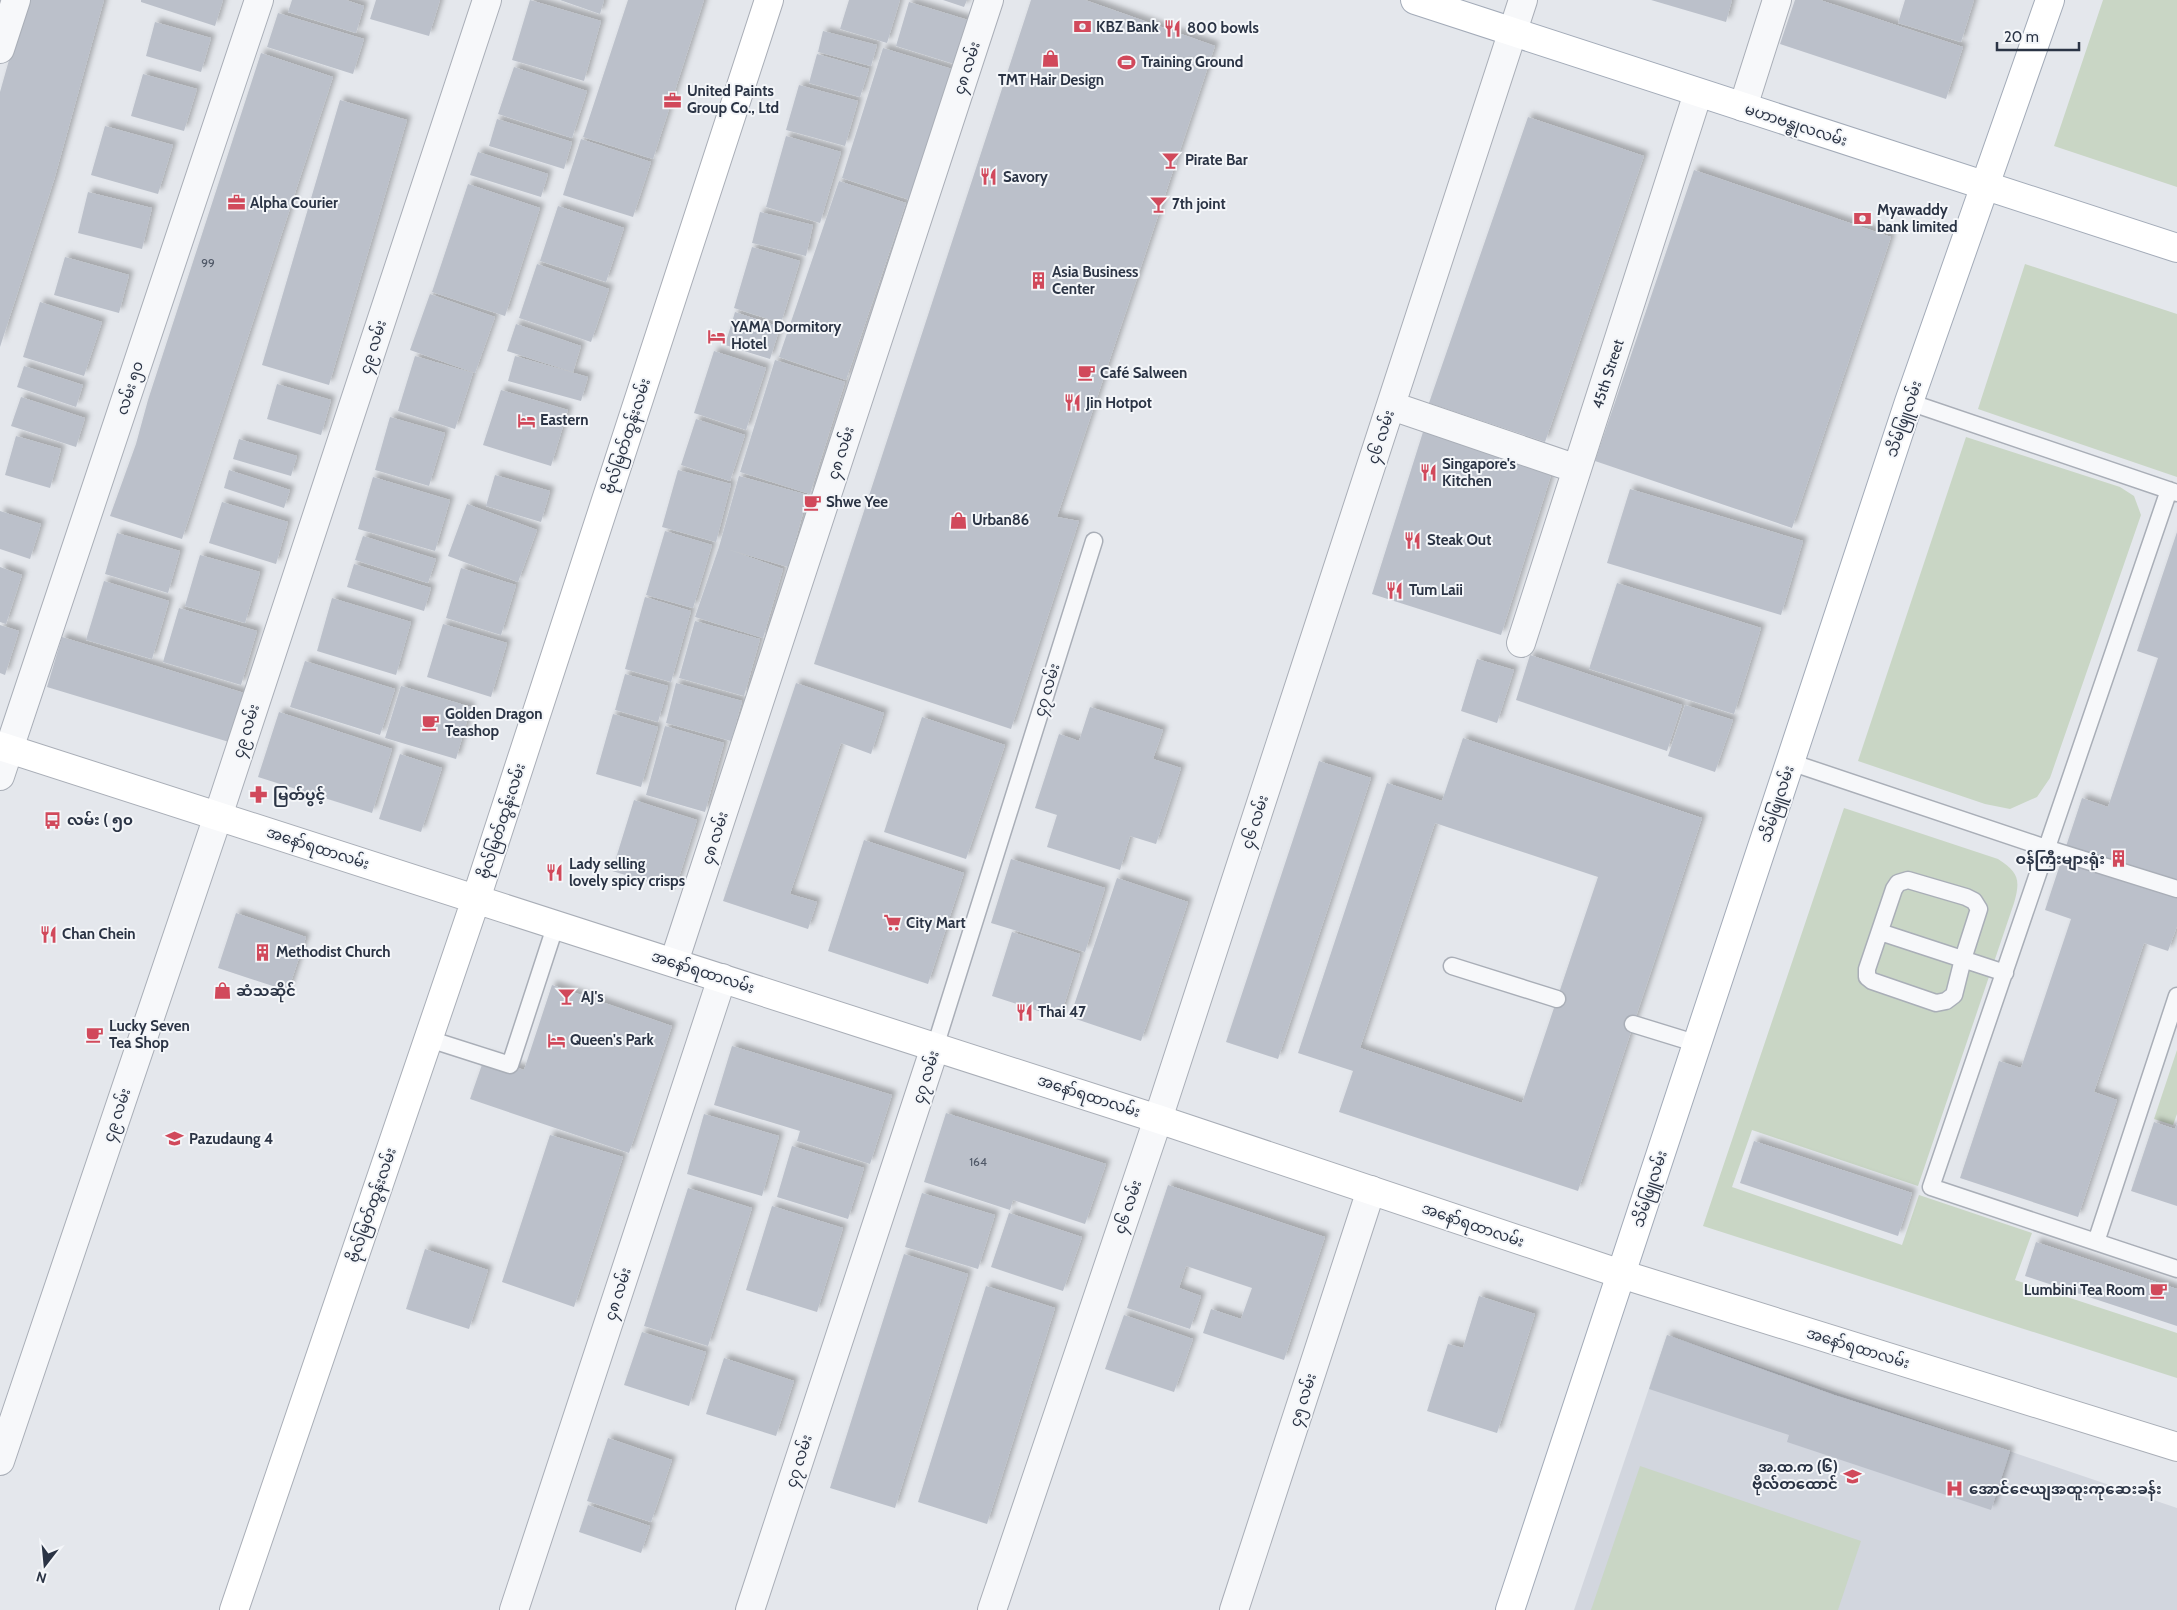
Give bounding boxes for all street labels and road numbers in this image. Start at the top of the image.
street label: ၄၈ လမ်း [949,39,987,98]
street label: မဟာဗန္ဓုလလမ်း [1742,99,1850,153]
street label: ၄၉ လမ်း [355,317,393,377]
street label: 45th Street [1588,337,1628,411]
street label: လမ်း ၅၀ [112,359,150,418]
street label: ဗိုလ်မြတ်ထွန်းလမ်း [599,376,657,497]
street label: သိမ်ဖြူလမ်း [1882,378,1928,461]
street label: ၄၆ လမ်း [1363,407,1401,467]
street label: ၄၈ လမ်း [823,424,861,483]
street label: ၄၇ လမ်း [1029,661,1066,720]
street label: ၄၉ လမ်း [228,701,266,761]
street label: ဗိုလ်မြတ်ထွန်းလမ်း [474,761,532,882]
street label: သိမ်ဖြူလမ်း [1755,763,1801,846]
street label: ၄၆ လမ်း [1237,792,1275,852]
street label: ၄၈ လမ်း [697,809,735,868]
street label: အနော်ရထာလမ်း [263,822,372,876]
street label: အနော်ရထာလမ်း [648,946,757,1000]
street label: ၄၇ လမ်း [908,1048,946,1107]
street label: အနော်ရထာလမ်း [1034,1070,1143,1124]
street label: ၄၉ လမ်း [98,1085,137,1145]
street label: ဗိုလ်မြတ်ထွန်းလမ်း [343,1145,403,1266]
street label: သိမ်ဖြူလမ်း [1628,1148,1674,1231]
street label: ၄၆ လမ်း [1109,1177,1148,1237]
street label: အနော်ရထာလမ်း [1419,1198,1527,1254]
street label: ၄၈ လမ်း [600,1265,638,1324]
street label: အနော်ရထာလမ်း [1803,1323,1912,1375]
street label: ၄၅ လမ်း [1285,1371,1323,1430]
street label: ၄၇ လမ်း [781,1432,819,1491]

